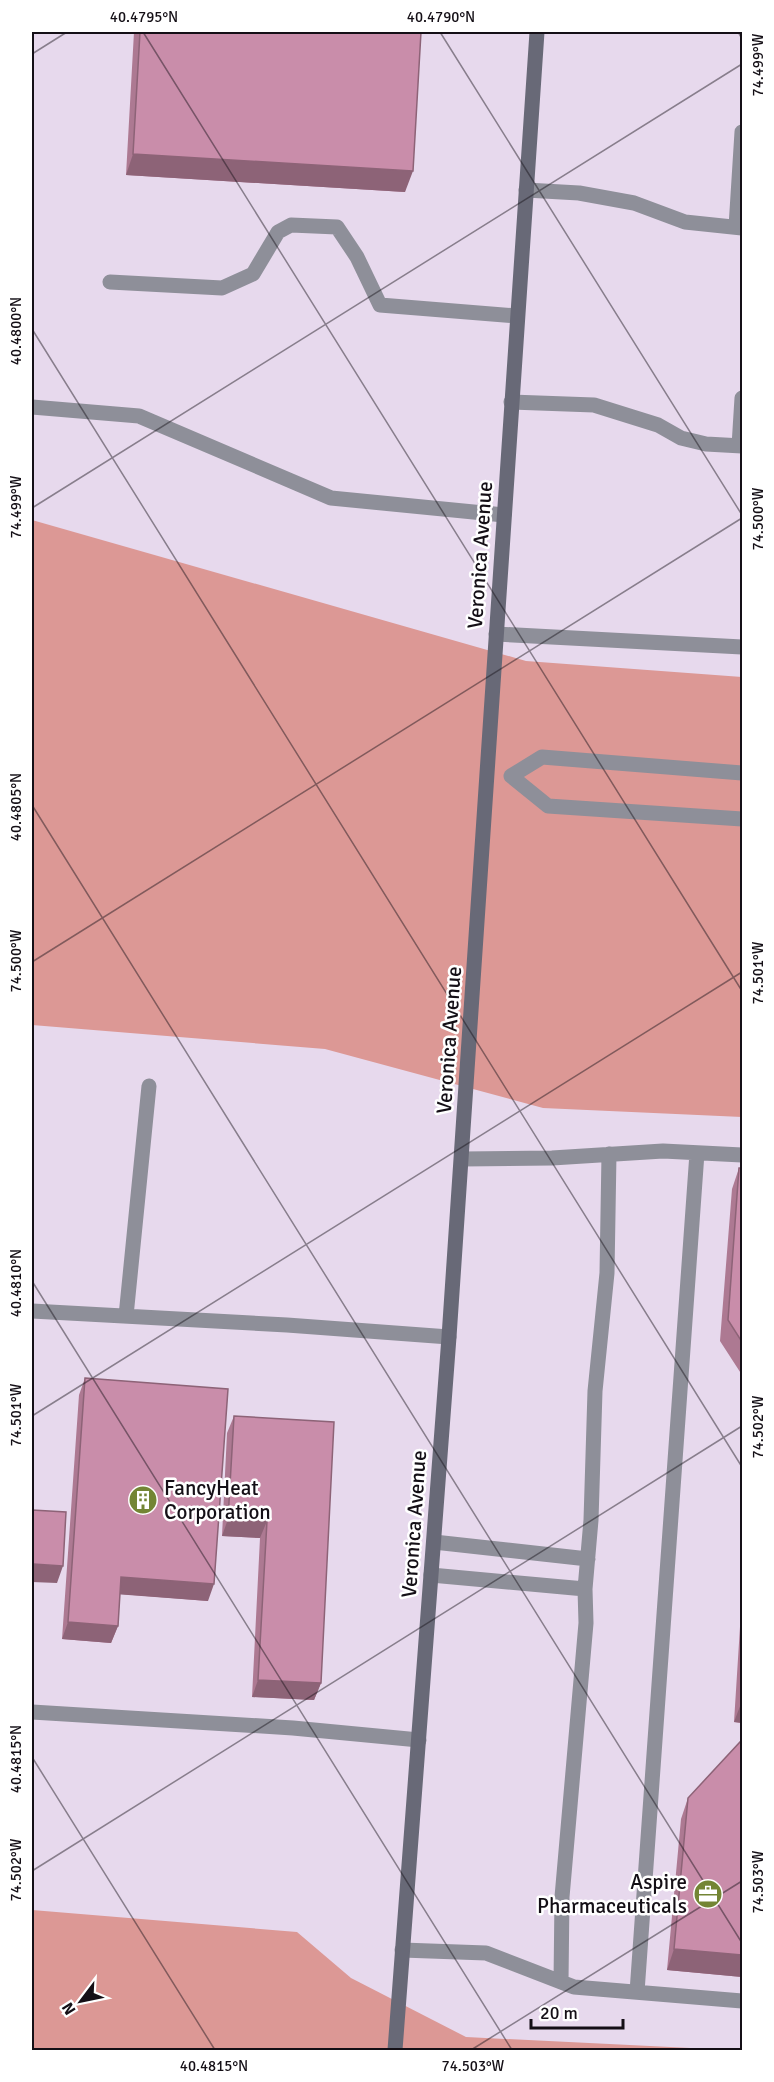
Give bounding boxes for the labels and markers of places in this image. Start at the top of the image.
place label: FancyHeat Corporation [164,1475,271,1525]
building icon: FancyHeat Corporation [127,1484,159,1516]
place label: Aspire Pharmaceuticals [537,1869,687,1919]
office icon: Aspire Pharmaceuticals [692,1878,724,1910]

